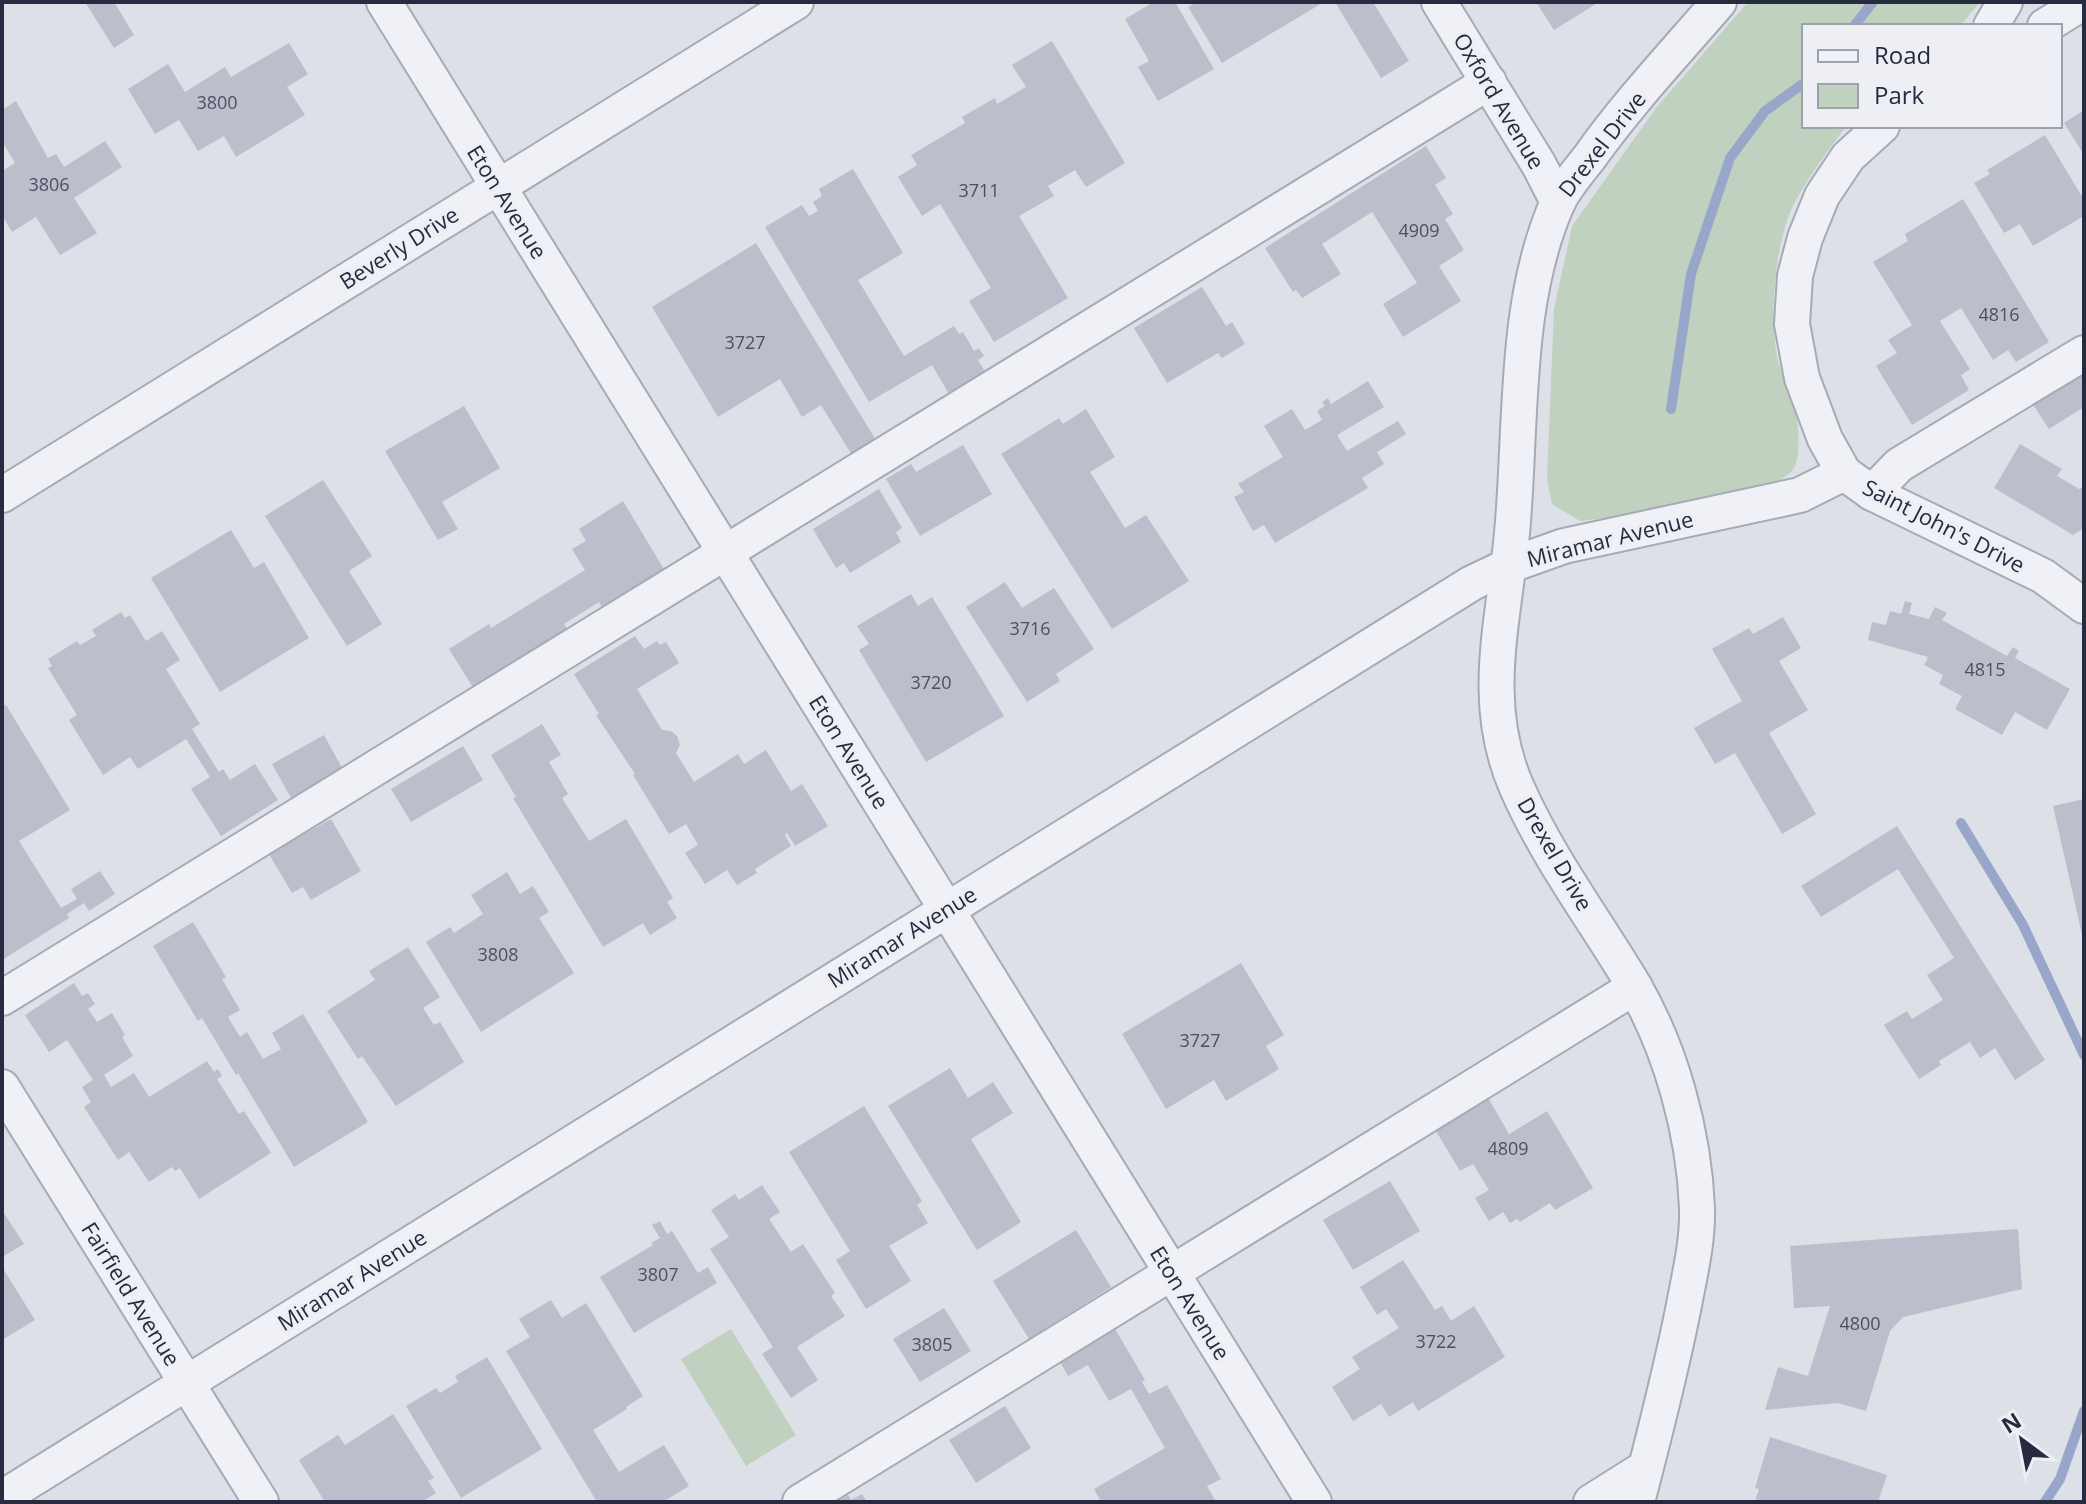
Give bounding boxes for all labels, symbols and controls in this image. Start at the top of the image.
legend [1802,24,2062,128]
street label: Oxford Avenue [1447,27,1552,174]
text: Road [1874,38,1931,71]
text: Park [1874,78,1925,111]
street label: Drexel Drive [1551,84,1652,202]
house number: 3800 [196,90,238,114]
street label: Eton Avenue [461,139,555,264]
house number: 3806 [28,172,70,196]
house number: 3711 [958,178,1000,202]
street label: Beverly Drive [333,199,464,296]
house number: 4909 [1398,218,1440,242]
house number: 4816 [1978,302,2020,326]
house number: 3727 [724,330,766,354]
street label: Saint John's Drive [1858,471,2031,579]
street label: Miramar Avenue [1523,503,1696,573]
house number: 3716 [1009,616,1051,640]
house number: 4815 [1964,657,2006,681]
house number: 3720 [910,670,952,694]
street label: Eton Avenue [803,689,897,814]
street label: Drexel Drive [1511,791,1600,916]
street label: Miramar Avenue [821,878,982,994]
house number: 3808 [477,942,519,966]
house number: 3727 [1179,1028,1221,1052]
house number: 4809 [1487,1136,1529,1160]
street label: Fairfield Avenue [75,1216,188,1371]
street label: Miramar Avenue [271,1221,432,1337]
street label: Eton Avenue [1144,1240,1238,1365]
house number: 3807 [637,1262,679,1286]
house number: 4800 [1839,1311,1881,1335]
house number: 3722 [1415,1329,1457,1353]
house number: 3805 [911,1332,953,1356]
north arrow [1982,1400,2062,1480]
text: N [1995,1405,2026,1440]

